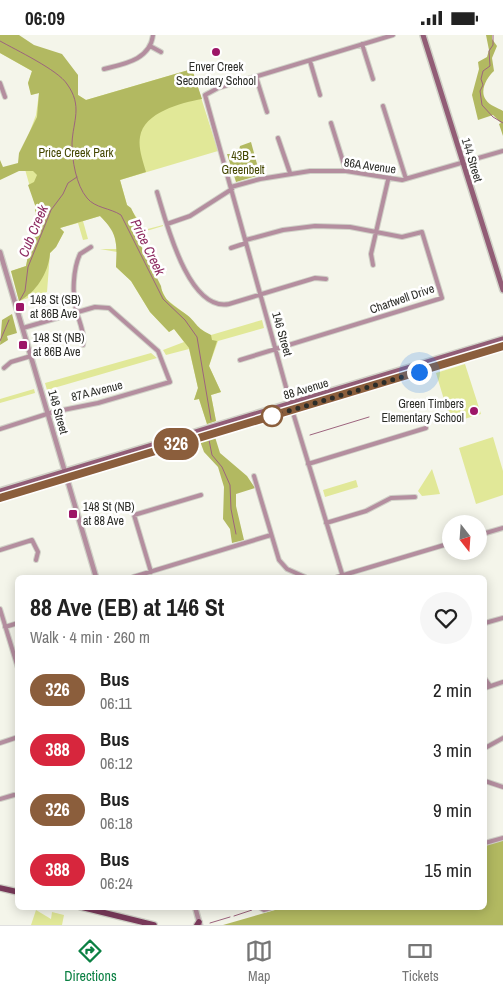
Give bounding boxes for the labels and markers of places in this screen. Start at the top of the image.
marker: Enver Creek Secondary School [210,46,222,58]
place label: Enver Creek Secondary School [176,59,256,89]
place label: 148 St (SB) at 86B Ave [30,292,81,322]
marker: 148 St (SB) at 86B Ave [14,301,26,313]
place label: 148 St (NB) at 86B Ave [33,330,84,360]
marker: 148 St (NB) at 86B Ave [17,339,29,351]
place label: Green Timbers Elementary School [381,396,464,426]
unlabelled marker [261,405,283,427]
marker: Green Timbers Elementary School [468,405,480,417]
place label: 148 St (NB) at 88 Ave [83,499,134,529]
marker: 148 St (NB) at 88 Ave [67,508,79,520]

